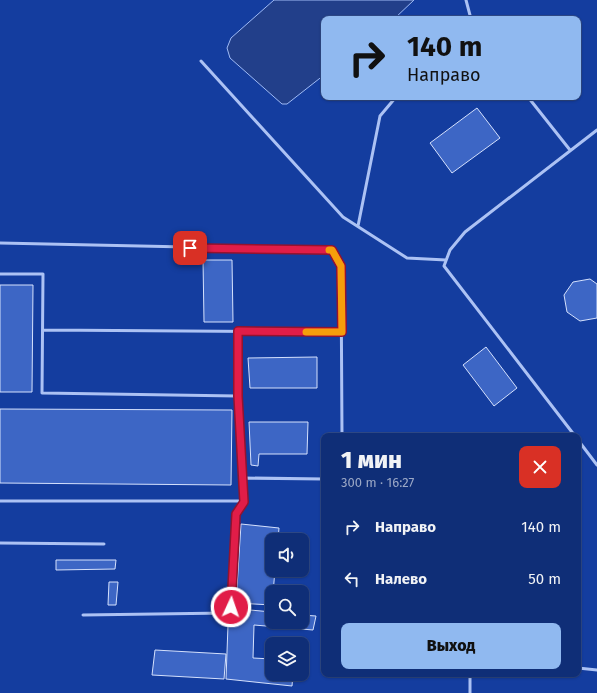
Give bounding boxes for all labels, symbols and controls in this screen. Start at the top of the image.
text: 140 m [407,30,483,63]
icon: right [341,32,393,84]
text: Направо [407,64,481,86]
pin [173,231,207,265]
icon: arrive [179,237,201,259]
text: 1 мин [341,446,402,474]
button: close [519,446,561,488]
text: 300 m · 16:27 [341,475,414,490]
icon: right [341,516,363,538]
text: Направо [375,518,436,536]
text: 140 m [521,518,561,536]
map controls [265,533,309,681]
button: sound [265,533,309,577]
icon: left [341,568,363,590]
text: Налево [375,570,427,588]
text: 50 m [528,570,561,588]
button: search [265,585,309,629]
position arrow [210,586,252,628]
button: Выход [341,623,561,669]
button: layers [265,637,309,681]

